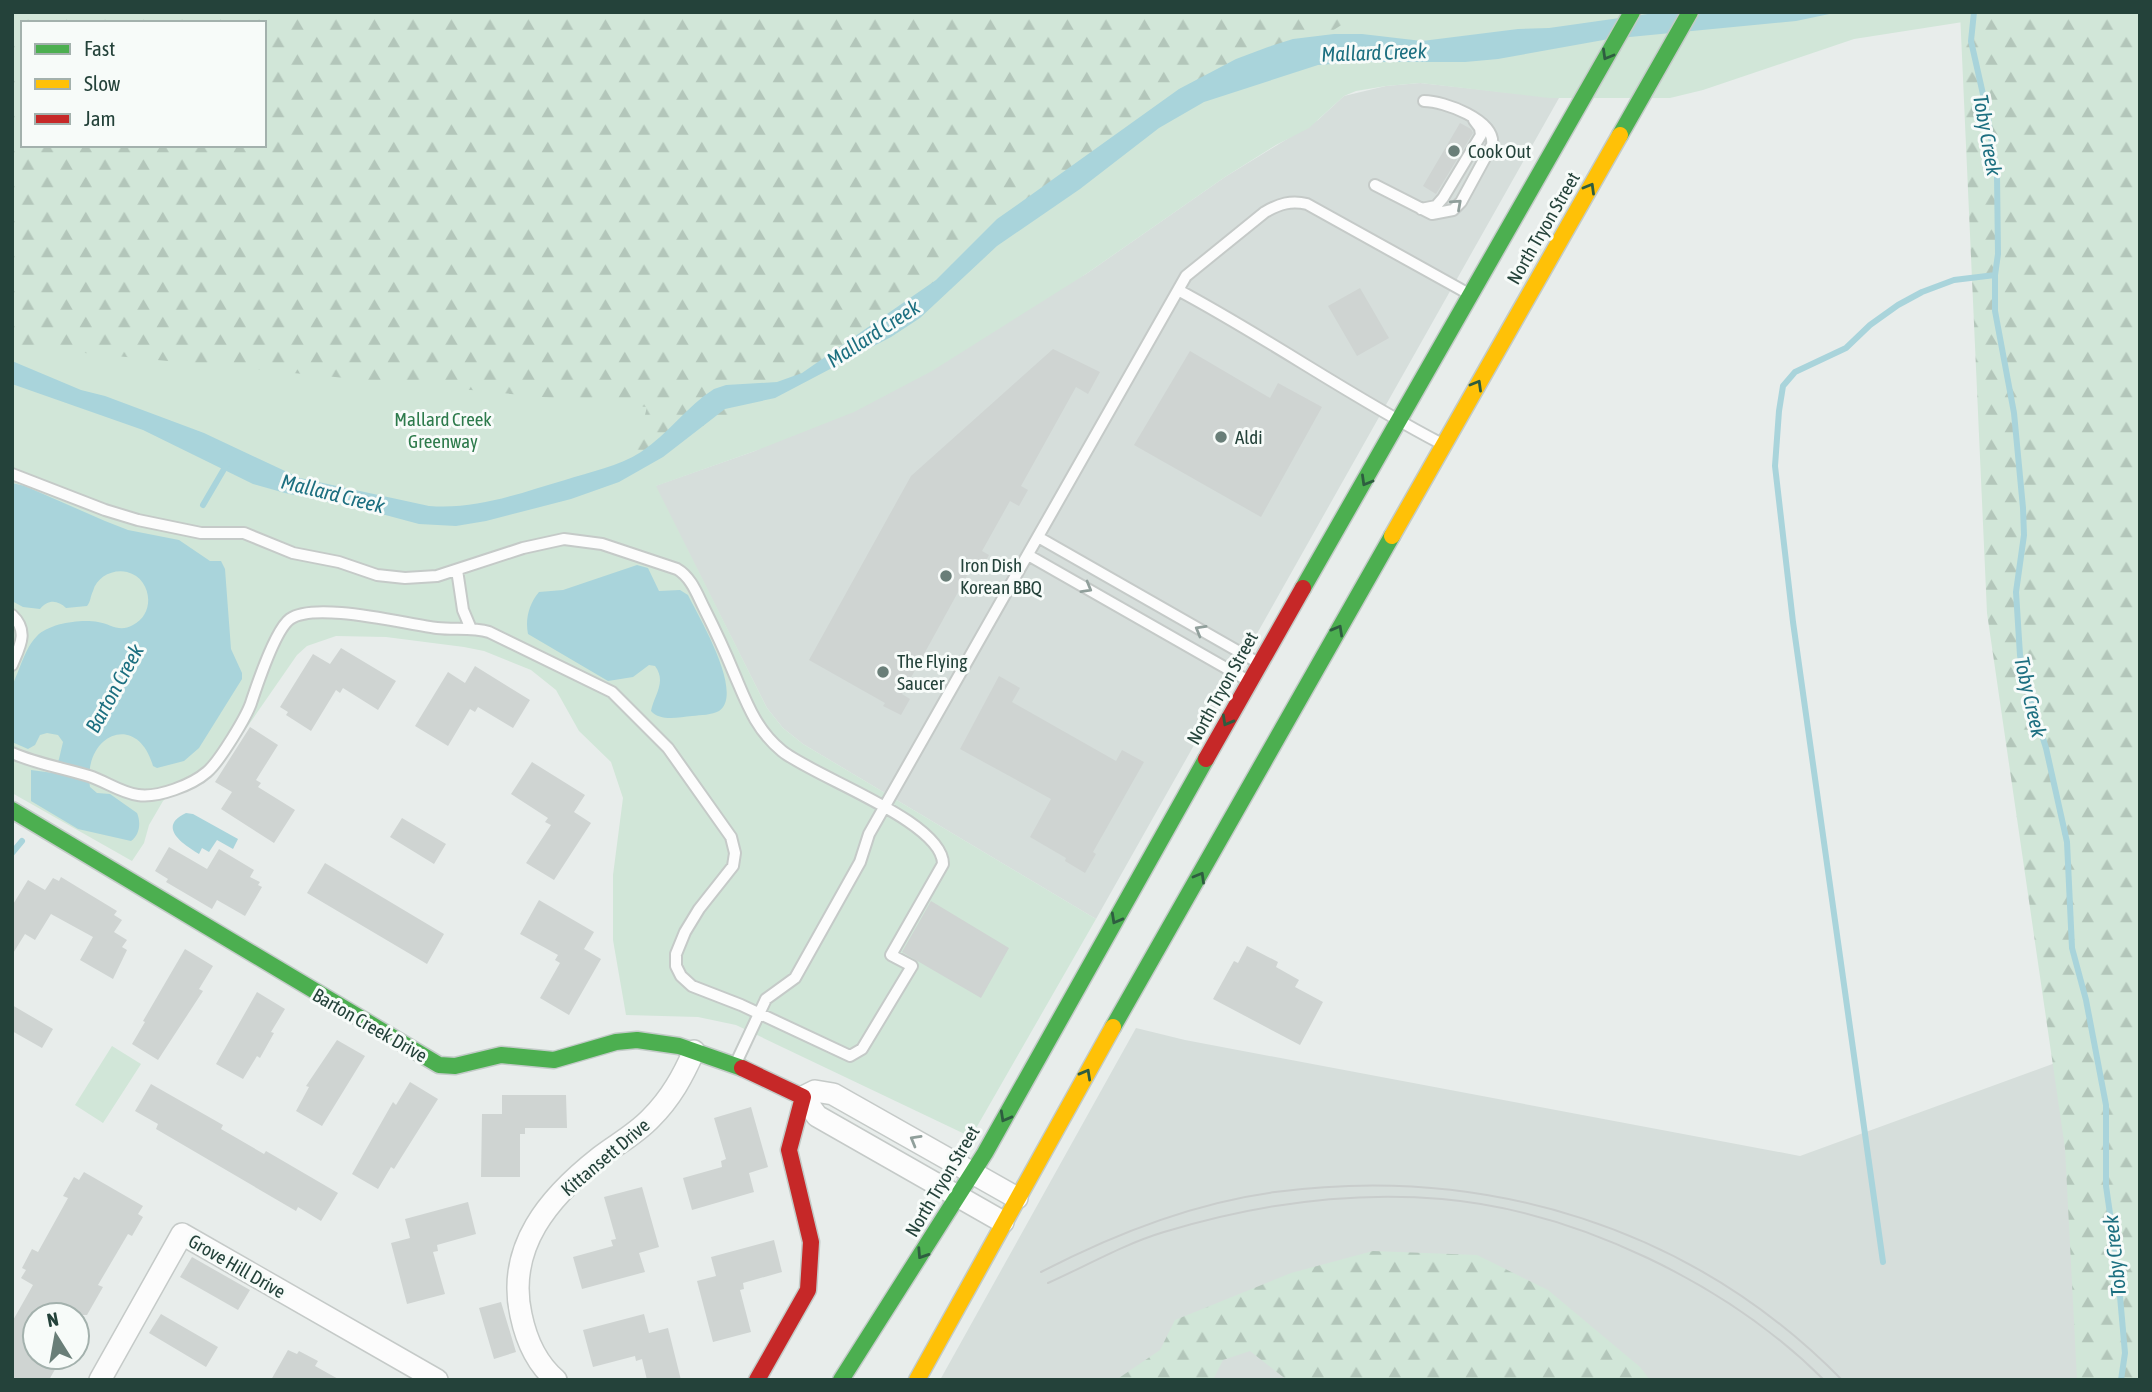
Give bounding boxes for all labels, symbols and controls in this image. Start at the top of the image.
legend [21,21,266,147]
text: Fast [84,36,115,60]
water label: Mallard Creek [1321,38,1428,66]
one-way arrow [1602,47,1615,60]
text: Slow [84,71,121,95]
water label: Toby Creek [1969,92,2007,178]
text: Jam [84,106,116,130]
place label: Cook Out [1468,140,1531,162]
marker: Cook Out [1446,143,1462,159]
street label: North Tryon Street [1502,168,1584,288]
one-way arrow [1582,182,1595,195]
one-way arrow [1448,200,1461,212]
water label: Mallard Creek [822,294,925,372]
one-way arrow [1469,380,1482,393]
park label: Mallard Creek Greenway [394,408,492,452]
place label: Aldi [1235,426,1263,448]
marker: Aldi [1213,429,1229,445]
water label: Mallard Creek [279,469,388,518]
one-way arrow [1361,473,1374,486]
place label: Iron Dish Korean BBQ [960,554,1043,598]
marker: Iron Dish Korean BBQ [938,568,954,584]
one-way arrow [1080,580,1093,593]
one-way arrow [1330,624,1343,637]
one-way arrow [1195,625,1207,638]
street label: North Tryon Street [1182,628,1262,748]
water label: Barton Creek [80,639,148,736]
place label: The Flying Saucer [897,650,968,694]
water label: Toby Creek [2010,654,2052,740]
marker: The Flying Saucer [875,664,891,680]
one-way arrow [1222,713,1235,726]
one-way arrow [1192,872,1205,885]
one-way arrow [1111,912,1124,924]
street label: Barton Creek Drive [309,983,431,1067]
one-way arrow [1078,1069,1091,1082]
one-way arrow [1000,1110,1013,1123]
street label: Kittansett Drive [556,1114,654,1200]
street label: North Tryon Street [900,1121,984,1241]
one-way arrow [910,1135,922,1148]
water label: Toby Creek [2098,1213,2130,1298]
street label: Grove Hill Drive [185,1229,289,1303]
one-way arrow [918,1246,930,1259]
north arrow [21,1301,91,1371]
text: N [45,1307,60,1331]

